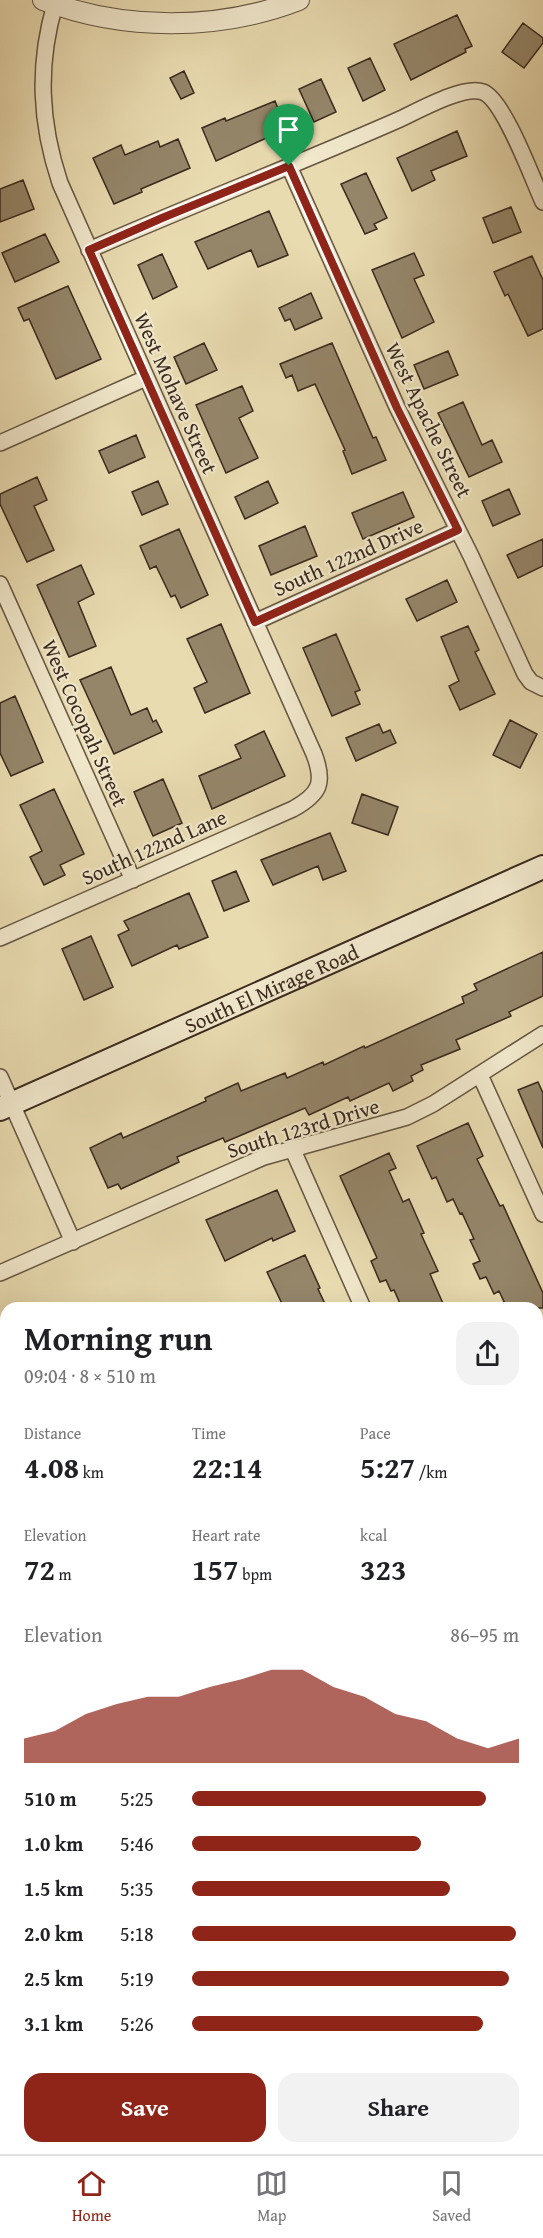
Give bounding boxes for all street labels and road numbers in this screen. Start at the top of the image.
street label: West Mohave Street [126,307,226,479]
street label: West Apache Street [378,337,480,504]
street label: South 122nd Drive [268,510,428,604]
street label: West Cocopah Street [34,634,136,812]
street label: South 122nd Lane [76,801,232,893]
street label: South El Mirage Road [179,935,364,1040]
street label: South 123rd Drive [223,1090,383,1166]

